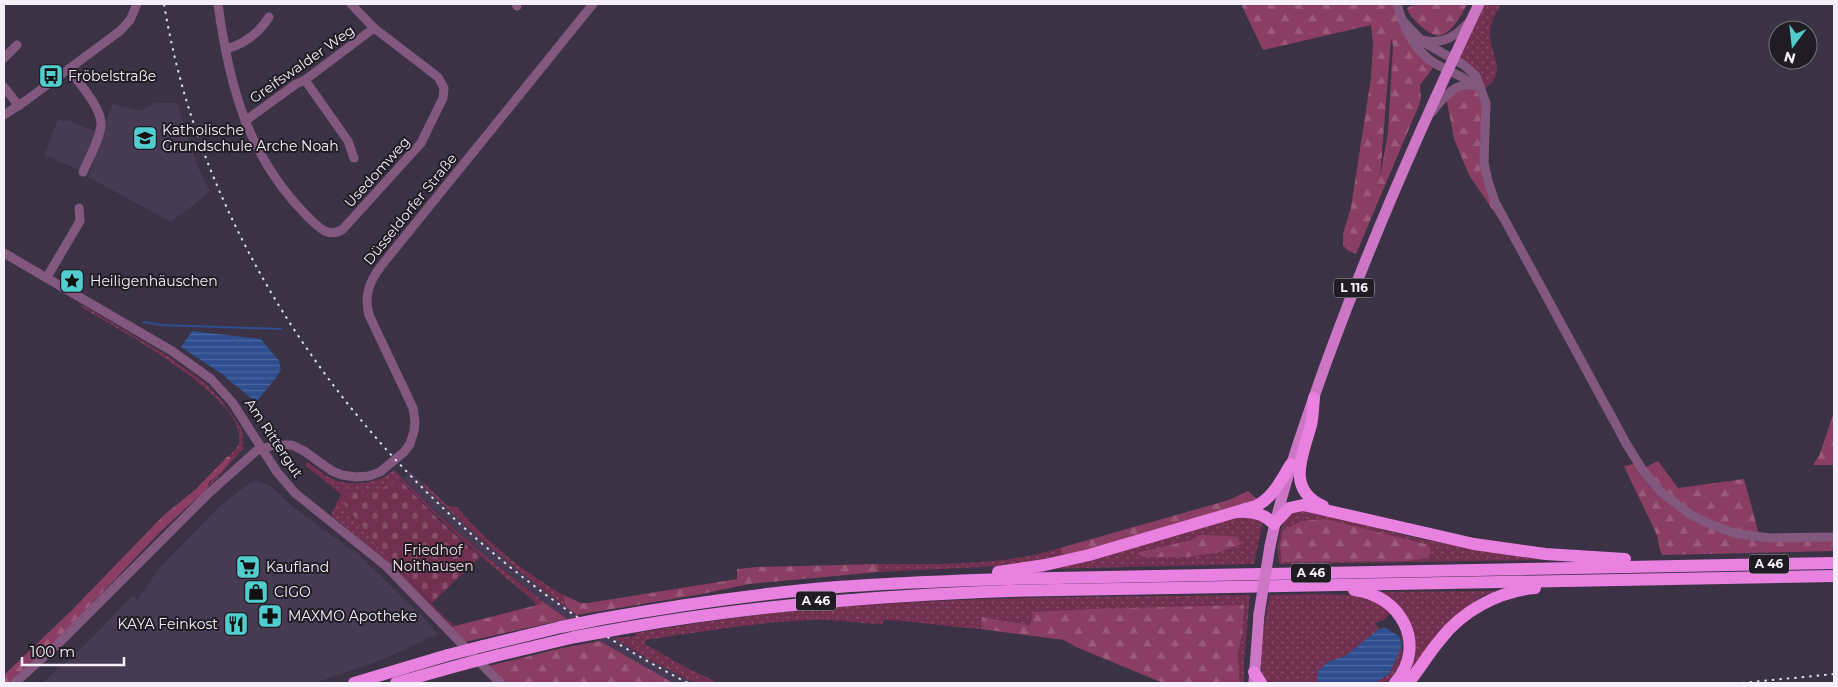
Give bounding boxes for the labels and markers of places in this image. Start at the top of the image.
bus stop icon: Fröbelstraße [38,63,64,89]
place label: Fröbelstraße [68,67,156,85]
place label: Katholische Grundschule Arche Noah [162,121,339,155]
school or university icon: Katholische Grundschule Arche Noah [132,125,158,151]
place icon: Heiligenhäuschen [59,268,85,294]
place label: Heiligenhäuschen [90,272,218,290]
supermarket icon: Kaufland [235,554,261,580]
place label: Kaufland [266,558,329,576]
shop icon: CIGO [243,579,269,605]
place label: CIGO [274,583,311,601]
pharmacy icon: MAXMO Apotheke [257,603,283,629]
place label: MAXMO Apotheke [288,607,417,625]
restaurant icon: KAYA Feinkost [223,611,249,637]
place label: KAYA Feinkost [117,615,218,633]

